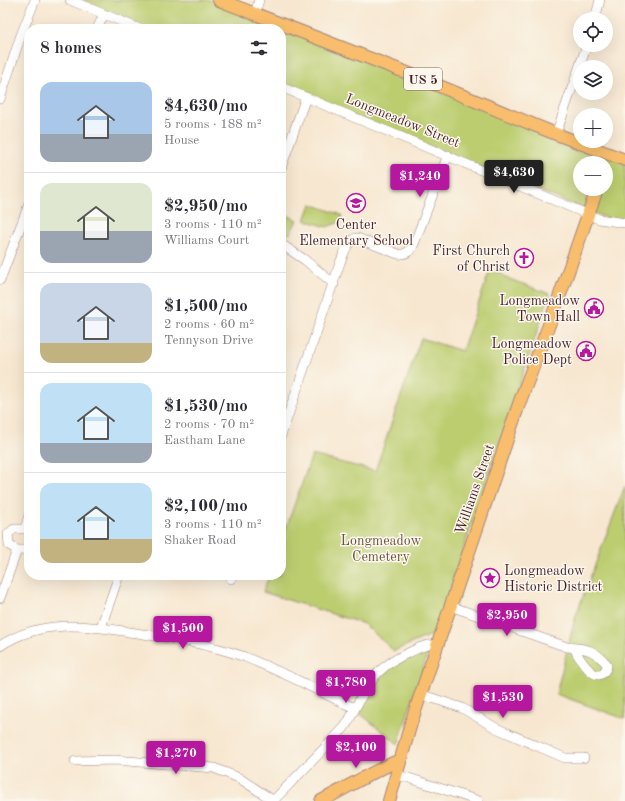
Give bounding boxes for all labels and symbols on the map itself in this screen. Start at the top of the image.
road number: US 5 [404,68,442,90]
street label: Longmeadow Street [344,92,462,150]
pin: $4,630 [481,160,547,194]
pin: $1,240 [387,164,453,198]
school or university icon: Center Elementary School [345,192,367,214]
place label: Center Elementary School [299,218,413,248]
place label: First Church of Christ [432,244,510,274]
church icon: First Church of Christ [513,247,535,269]
place label: Longmeadow Town Hall [499,294,580,324]
public building icon: Longmeadow Town Hall [583,297,605,319]
place label: Longmeadow Police Dept [491,337,572,367]
public building icon: Longmeadow Police Dept [575,340,597,362]
street label: Williams Street [453,442,497,536]
park label: Longmeadow Cemetery [341,534,422,564]
place label: Longmeadow Historic District [504,564,603,594]
place icon: Longmeadow Historic District [479,567,501,589]
pin: $2,950 [474,603,540,637]
pin: $1,500 [150,616,216,650]
pin: $1,780 [313,670,379,704]
pin: $1,530 [470,685,536,719]
pin: $2,100 [323,735,389,769]
pin: $1,270 [143,741,209,775]

